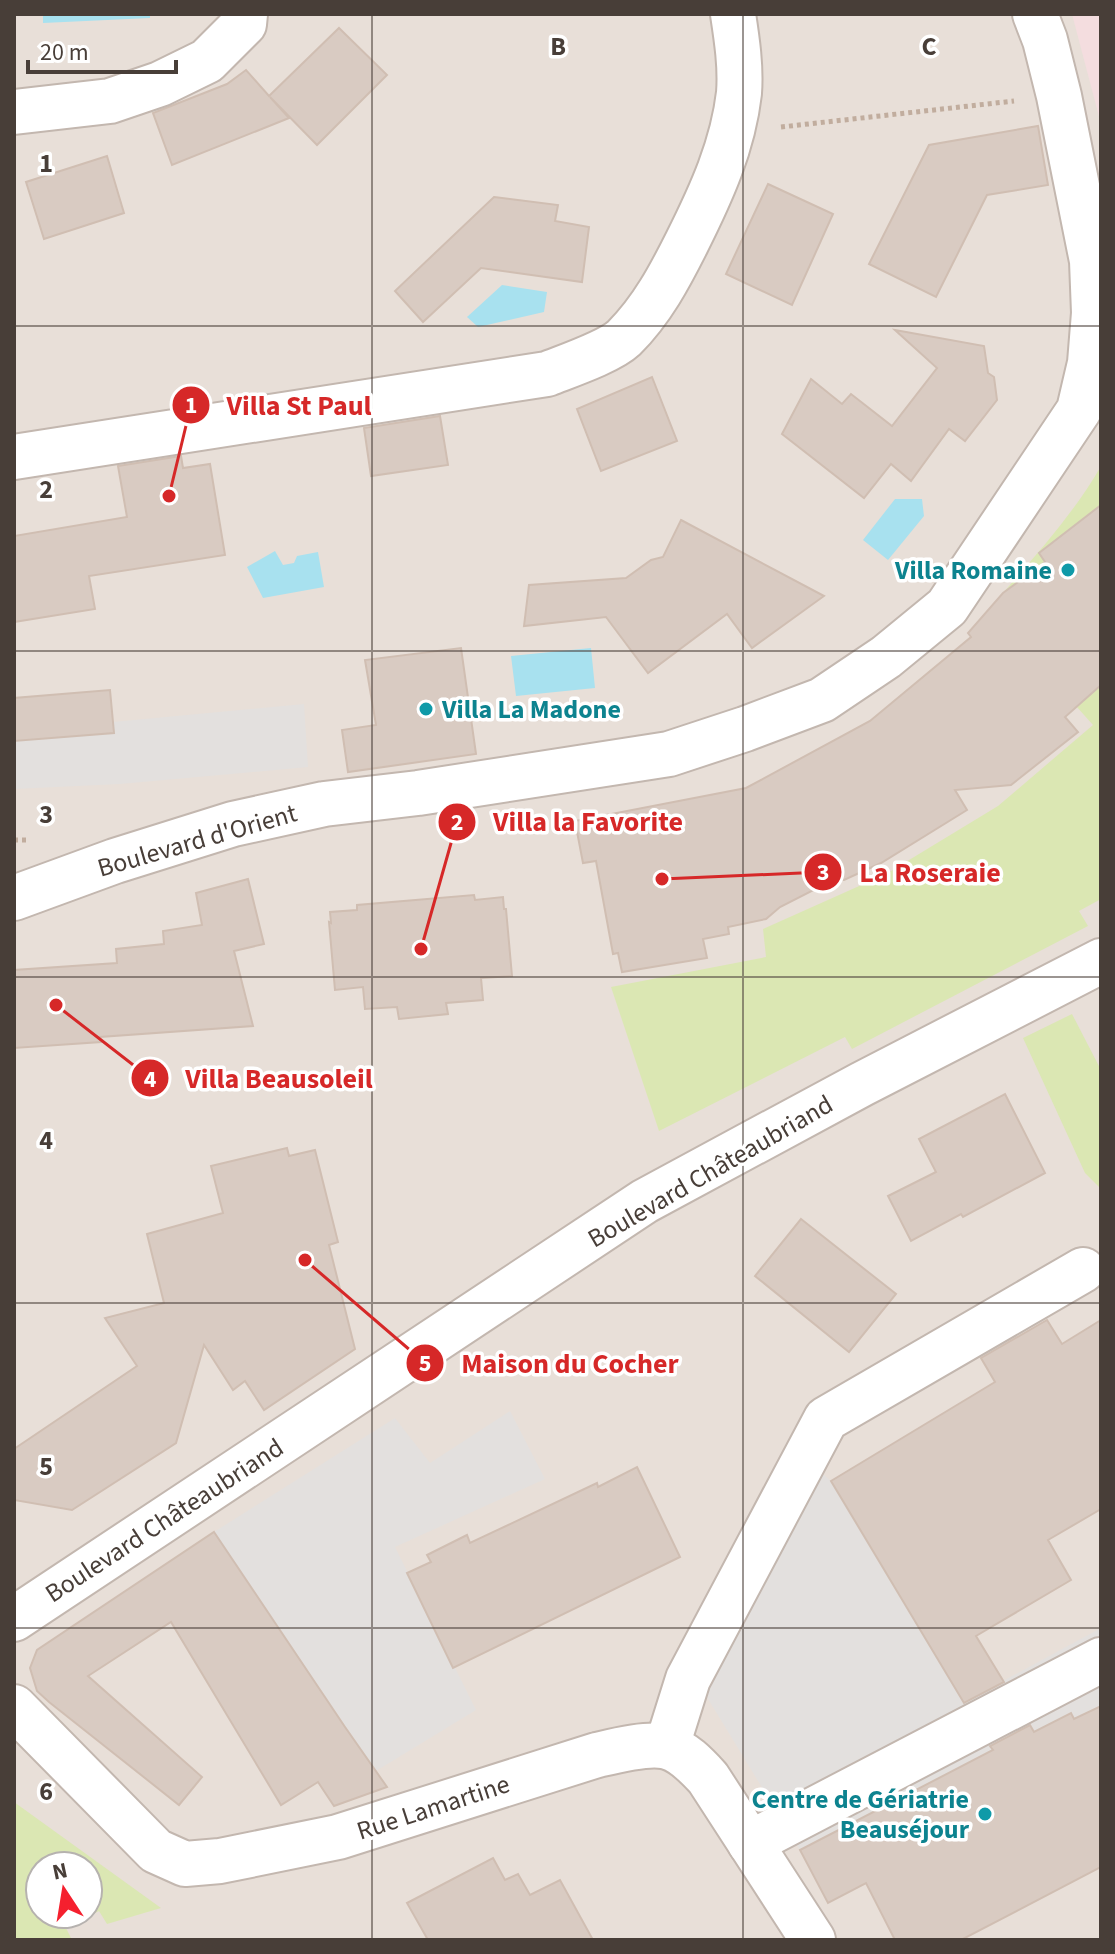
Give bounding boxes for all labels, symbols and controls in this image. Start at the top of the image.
scale bar [28,24,176,74]
text: B [550,28,566,65]
text: C [921,28,937,65]
text: 20 m [40,35,89,70]
text: 1 [39,145,53,182]
callout: Villa St Paul [171,379,388,431]
text: Villa St Paul [225,386,372,426]
text: 1 [185,388,197,423]
text: 2 [39,471,53,508]
place label: Villa Romaine [894,552,1052,589]
marker: Villa Romaine [1059,561,1077,579]
place label: Villa La Madone [441,691,621,728]
marker: Villa La Madone [417,700,435,718]
street label: Boulevard d'Orient [93,794,301,887]
text: 3 [39,796,53,833]
callout: Villa la Favorite [437,796,699,848]
text: Villa la Favorite [492,802,683,842]
text: 2 [451,805,463,840]
callout: La Roseraie [803,846,1016,898]
text: La Roseraie [859,853,1001,893]
text: 3 [817,855,829,890]
callout: Villa Beausoleil [130,1052,389,1104]
text: Villa Beausoleil [184,1059,373,1099]
text: 4 [144,1062,157,1097]
street label: Boulevard Châteaubriand [581,1086,840,1257]
text: 4 [39,1122,53,1159]
callout: Maison du Cocher [405,1337,695,1389]
text: Maison du Cocher [461,1344,680,1384]
text: 5 [419,1346,431,1381]
street label: Boulevard Châteaubriand [38,1429,291,1612]
text: 5 [39,1448,53,1485]
street label: Rue Lamartine [352,1765,514,1850]
text: 6 [39,1773,53,1810]
place label: Centre de Gériatrie Beauséjour [751,1781,970,1848]
marker: Centre de Gériatrie Beauséjour [976,1805,994,1823]
north arrow [24,1850,104,1930]
text: N [50,1854,71,1889]

